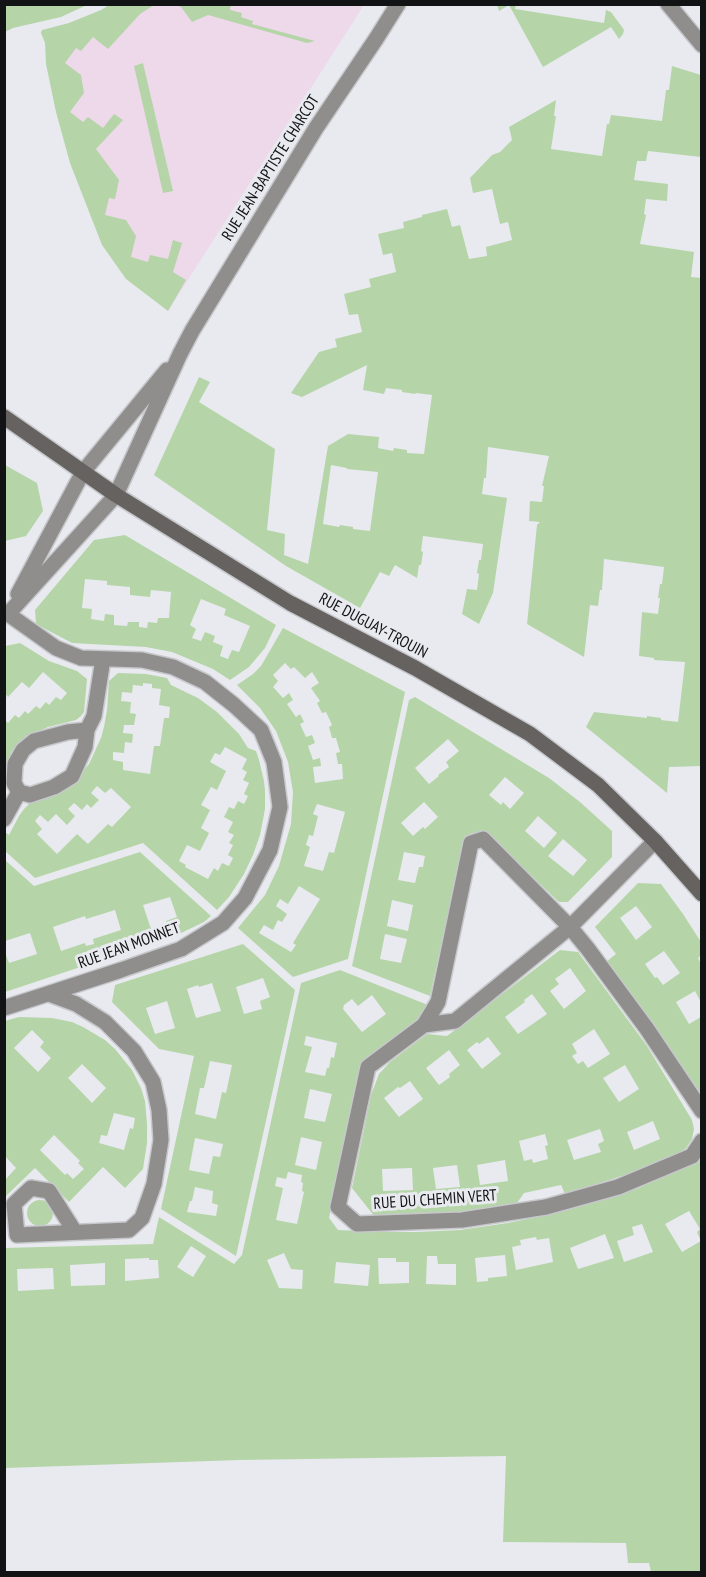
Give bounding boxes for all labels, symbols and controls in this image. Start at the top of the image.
street label: RUE JEAN-BAPTISTE CHARCOT [218,92,324,244]
street label: RUE DUGUAY-TROUIN [315,589,431,663]
street label: RUE JEAN MONNET [76,919,182,973]
street label: RUE DU CHEMIN VERT [373,1186,497,1214]

